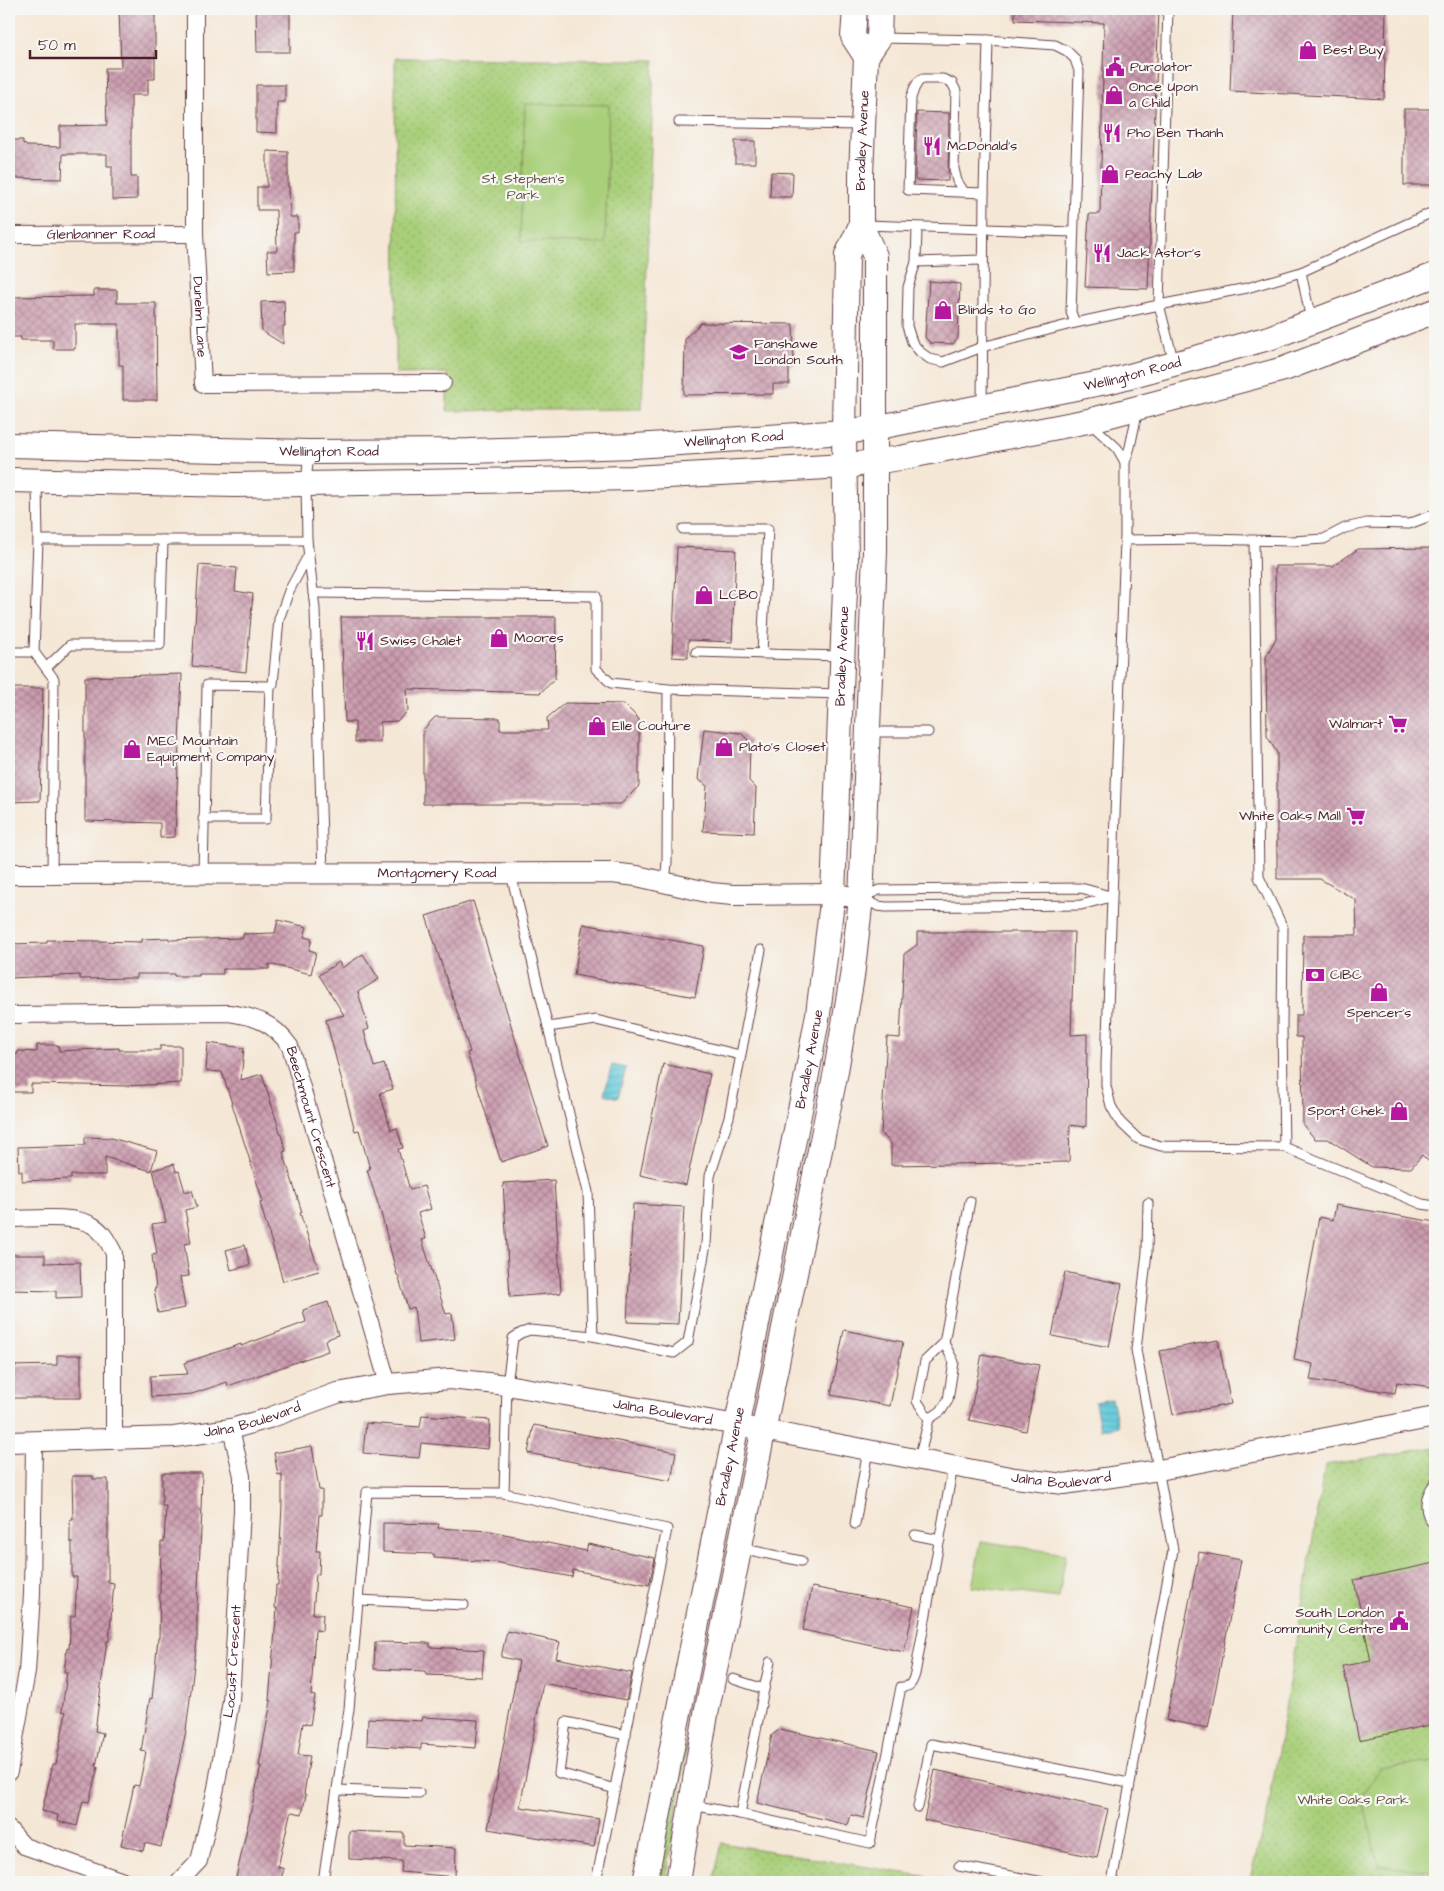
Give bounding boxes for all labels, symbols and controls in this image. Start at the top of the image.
scale bar [30,28,156,60]
text: 50 m [38,35,76,56]
shop icon: Best Buy [1297,39,1319,61]
place label: Best Buy [1323,40,1384,60]
public building icon: Purolator [1104,56,1126,78]
place label: Purolator [1130,57,1192,77]
place label: Once Upon a Child [1129,77,1198,113]
shop icon: Once Upon a Child [1103,84,1125,106]
street label: Bradley Avenue [851,89,875,191]
restaurant icon: Pho Ben Thanh [1101,122,1123,144]
place label: Pho Ben Thanh [1127,123,1223,143]
restaurant icon: McDonald's [921,135,943,157]
place label: McDonald's [947,136,1017,156]
shop icon: Peachy Lab [1099,163,1121,185]
place label: Peachy Lab [1125,164,1203,184]
park label: St. Stephen's Park [481,169,565,205]
street label: Glenbanner Road [47,224,155,245]
restaurant icon: Jack Astor's [1091,242,1113,264]
place label: Jack Astor's [1117,243,1201,263]
street label: Dunelm Lane [187,276,212,358]
shop icon: Blinds to Go [932,299,954,321]
place label: Blinds to Go [958,300,1036,320]
place label: Fanshawe London South [754,334,843,370]
school or university icon: Fanshawe London South [728,341,750,363]
street label: Wellington Road [1082,352,1183,396]
street label: Wellington Road [683,426,784,453]
street label: Wellington Road [279,441,379,462]
shop icon: LCBO [693,584,715,606]
place label: LCBO [719,585,758,605]
street label: Bradley Avenue [830,605,854,707]
shop icon: Moores [488,627,510,649]
place label: Moores [514,628,564,648]
restaurant icon: Swiss Chalet [354,630,376,652]
place label: Swiss Chalet [380,631,462,651]
supermarket icon: Walmart [1387,713,1409,735]
place label: Walmart [1329,714,1383,734]
shop icon: Elle Couture [586,715,608,737]
place label: Elle Couture [612,716,691,736]
place label: MEC Mountain Equipment Company [147,731,275,767]
shop icon: Plato's Closet [713,736,735,758]
place label: Plato's Closet [739,737,826,757]
shop icon: MEC Mountain Equipment Company [121,738,143,760]
supermarket icon: White Oaks Mall [1345,805,1367,827]
place label: White Oaks Mall [1239,806,1341,826]
street label: Montgomery Road [378,863,496,883]
bank icon: CIBC [1304,964,1326,986]
place label: CIBC [1330,965,1362,985]
shop icon: Spencer's [1368,981,1390,1003]
place label: Spencer's [1347,1003,1411,1023]
street label: Bradley Avenue [790,1008,828,1111]
street label: Beechmount Crescent [281,1044,341,1191]
shop icon: Sport Chek [1388,1100,1410,1122]
place label: Sport Chek [1307,1101,1384,1121]
street label: Jalna Boulevard [611,1394,714,1431]
street label: Jalna Boulevard [202,1397,303,1443]
street label: Bradley Avenue [711,1405,750,1508]
street label: Jalna Boulevard [1010,1467,1112,1494]
place label: South London Community Centre [1264,1603,1384,1639]
street label: Locust Crescent [218,1604,247,1719]
public building icon: South London Community Centre [1388,1610,1410,1632]
park label: White Oaks Park [1297,1790,1409,1810]

